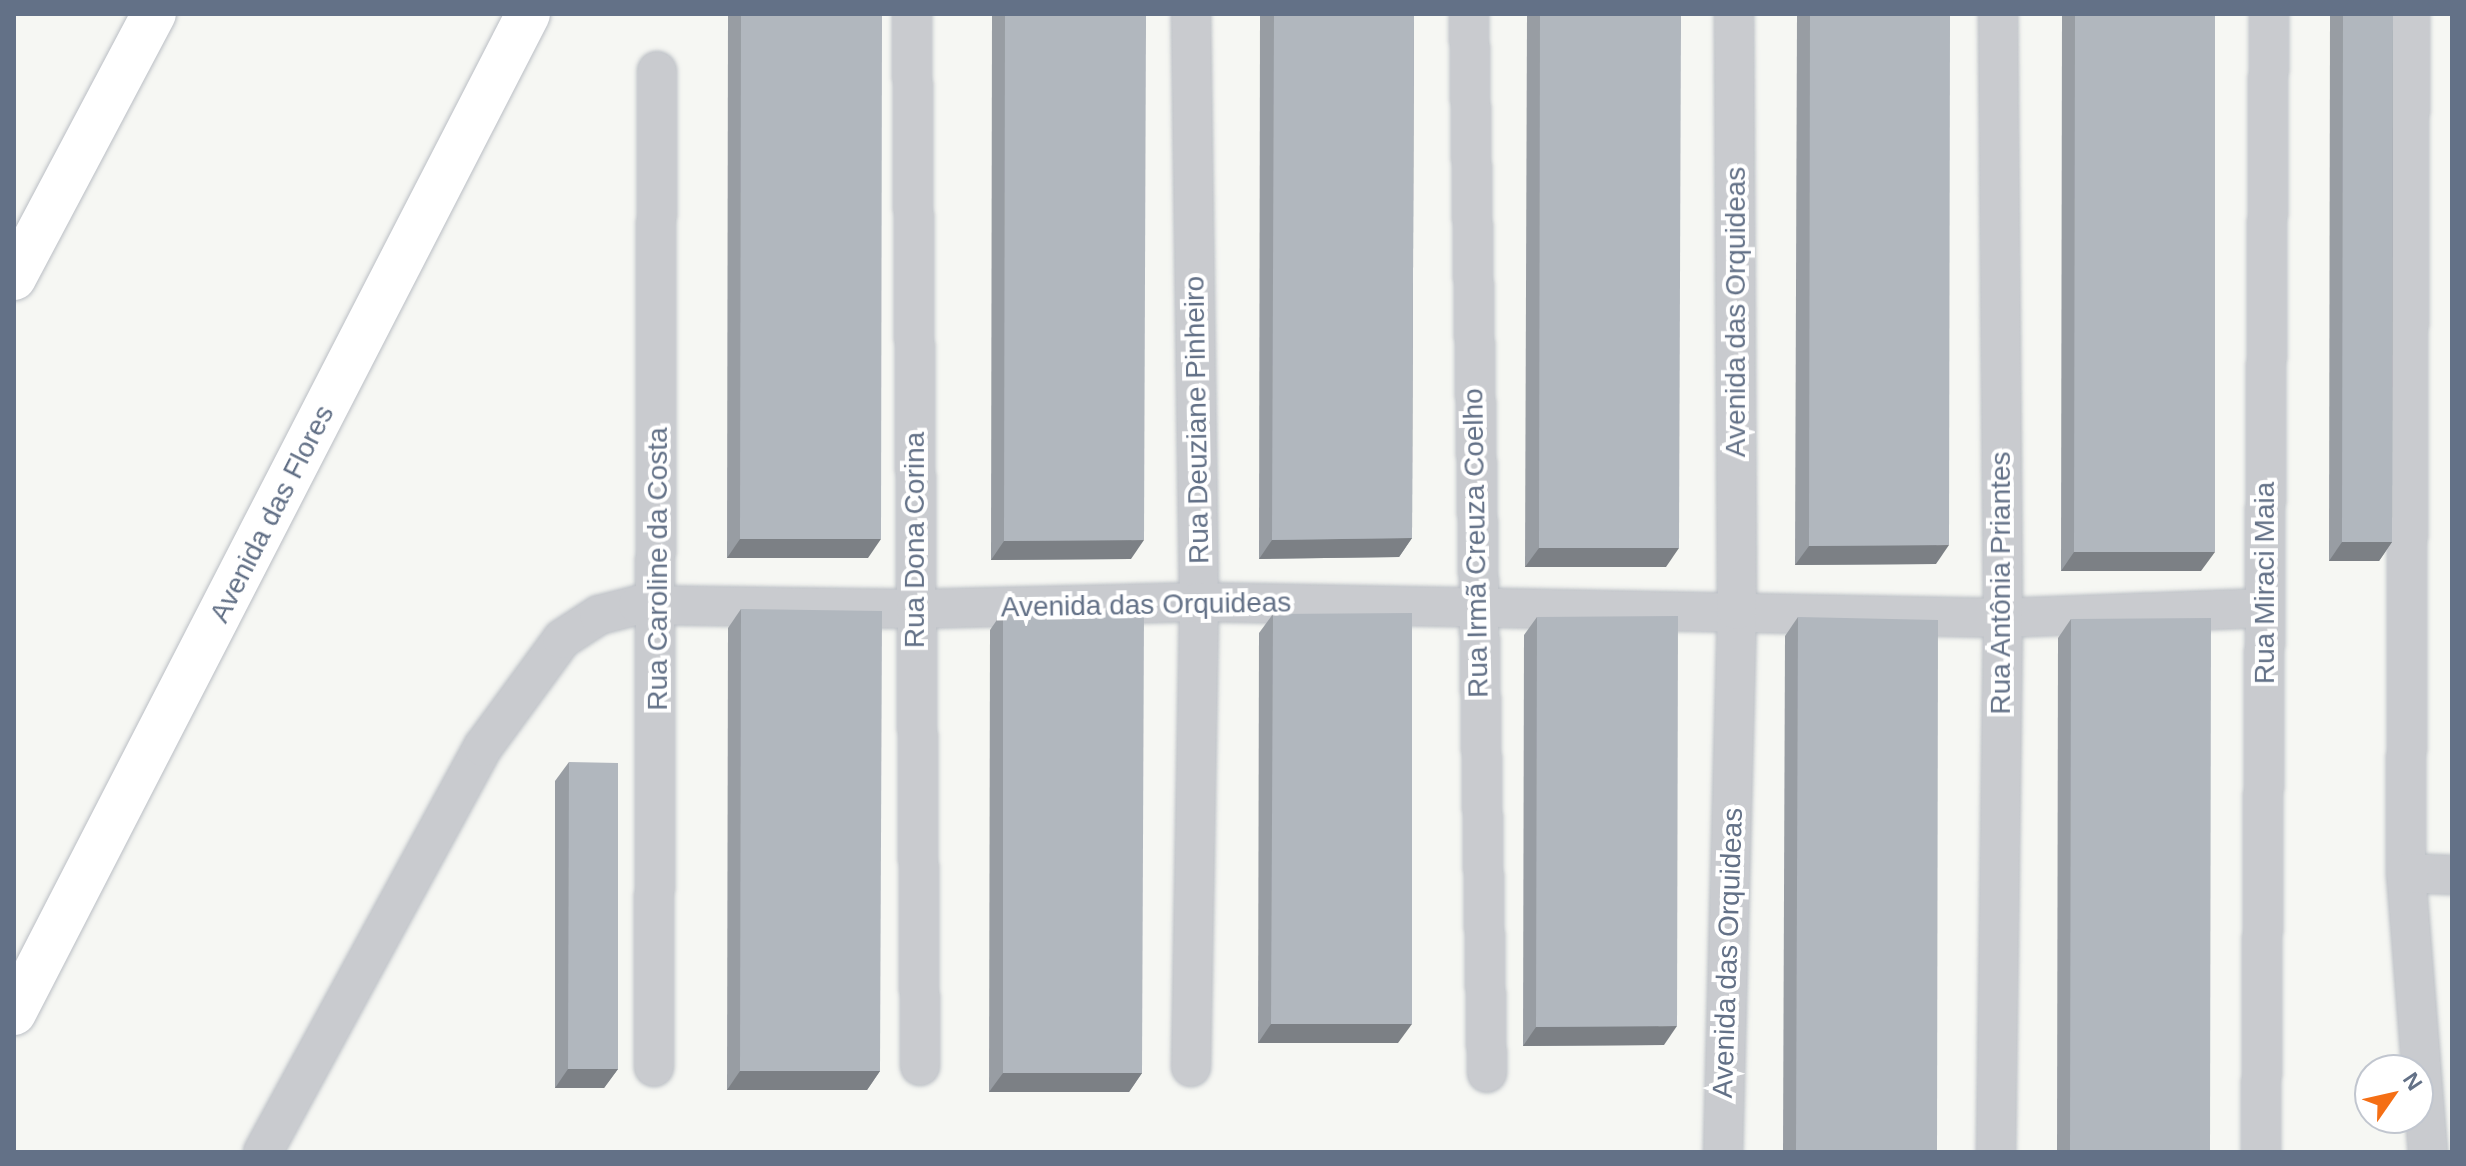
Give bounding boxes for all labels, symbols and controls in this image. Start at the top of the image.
street label: Avenida das Orquideas [1719,167,1753,457]
street label: Rua Deuziane Pinheiro [1178,276,1216,564]
street label: Rua Irmã Creuza Coelho [1457,388,1495,698]
street label: Avenida das Flores [203,400,341,628]
street label: Rua Caroline da Costa [641,427,675,711]
street label: Rua Dona Corina [898,432,932,648]
street label: Rua Antônia Priantes [1984,451,2018,715]
street label: Rua Miraci Maia [2248,482,2282,684]
street label: Avenida das Orquideas [1000,586,1292,624]
street label: Avenida das Orquideas [1706,807,1750,1099]
north arrow [2354,1054,2434,1134]
text: N [2398,1068,2427,1095]

